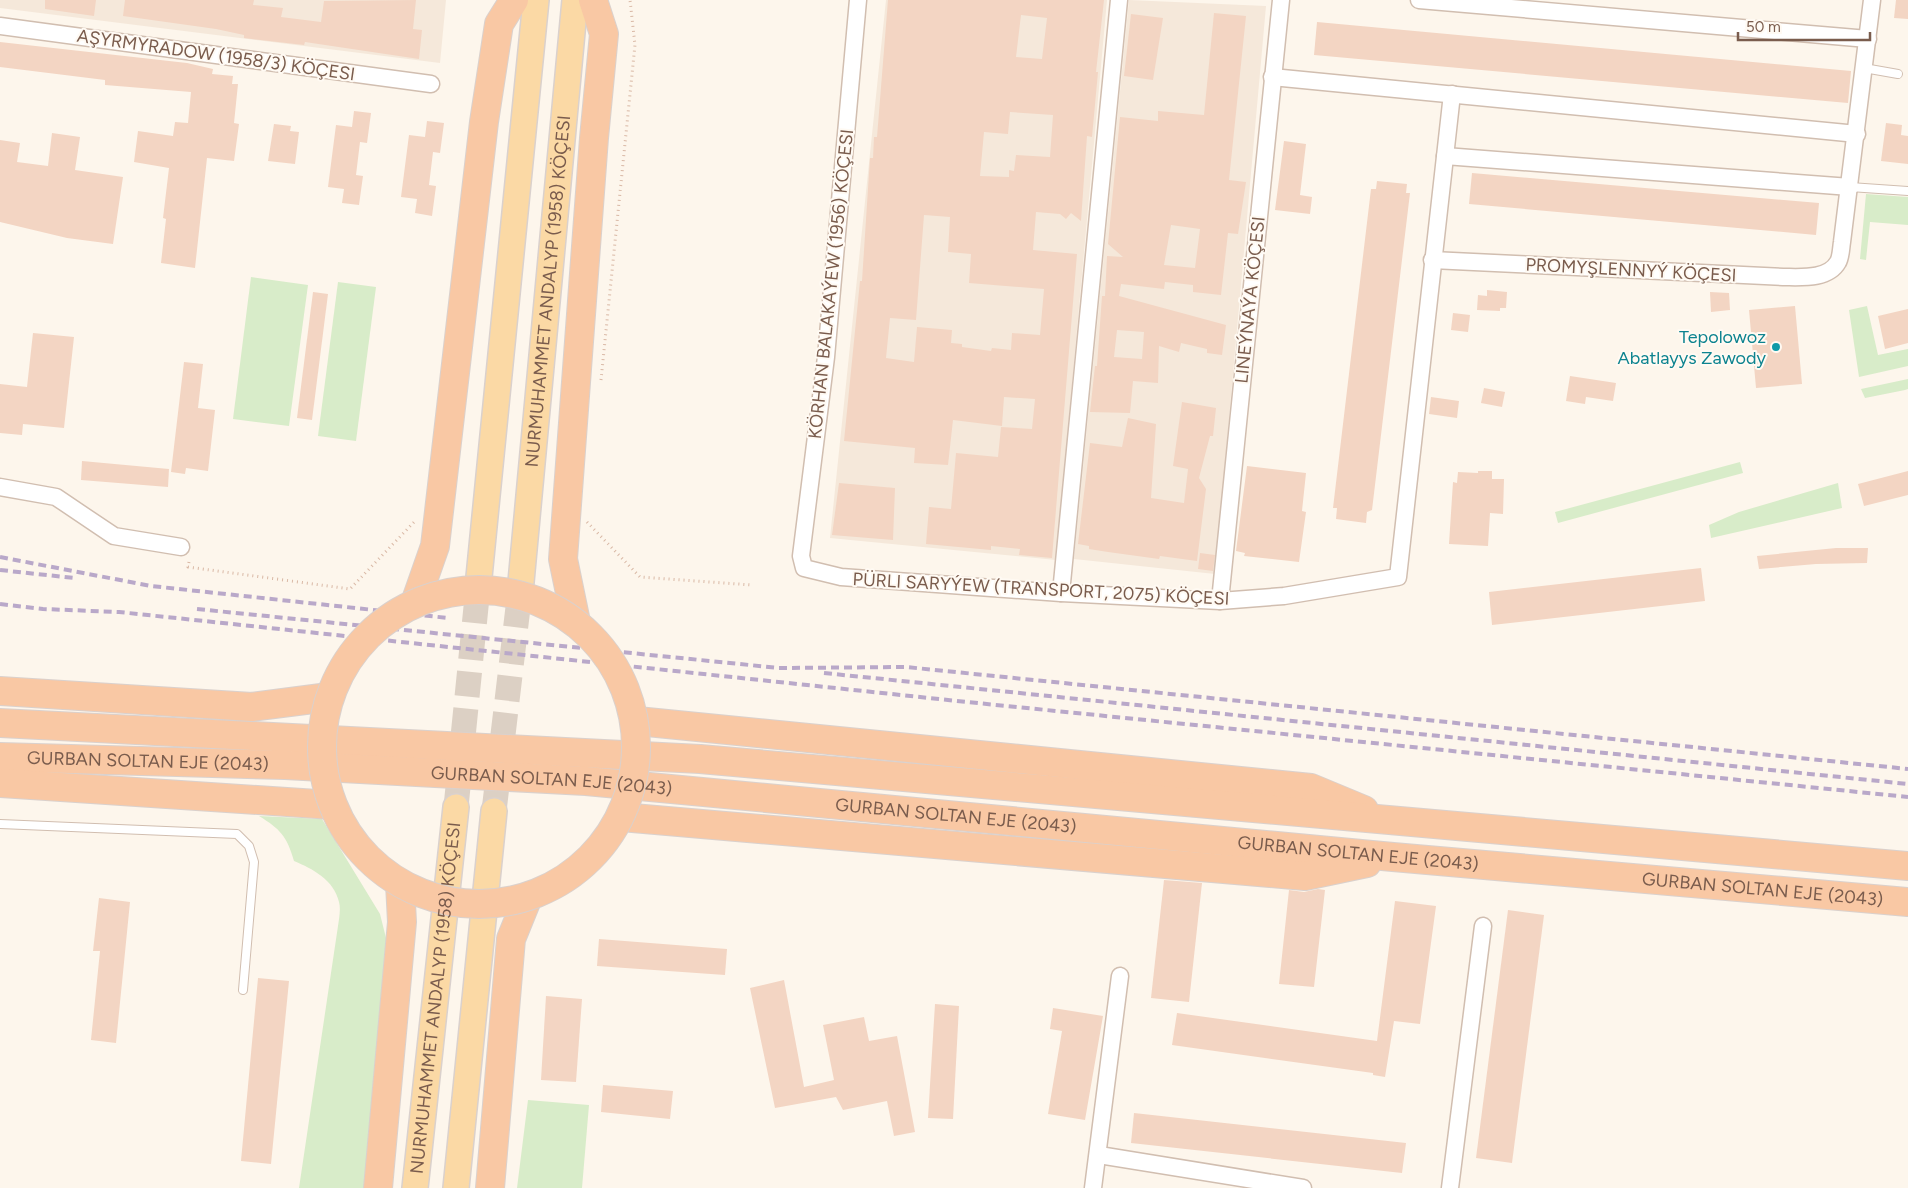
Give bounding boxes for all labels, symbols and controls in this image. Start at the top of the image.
scale bar [1738,10,1870,42]
text: 50 m [1746,18,1781,36]
street label: AŞYRMYRADOW (1958/3) KÖÇESI [76,25,356,85]
street label: NURMUHAMMET ANDALYP (1958) KÖÇESI [521,114,575,468]
street label: KÖRHAN BALAKAÝEW (1956) KÖÇESI [804,128,858,440]
street label: LINEÝNAÝA KÖÇESI [1230,215,1270,385]
street label: PROMYŞLENNYÝ KÖÇESI [1525,253,1737,287]
place label: Tepolowoz Abatlayys Zawody [1618,326,1767,369]
marker: Tepolowoz Abatlayys Zawody [1770,341,1782,353]
street label: PÜRLI SARYÝEW (TRANSPORT, 2075) KÖÇESI [852,568,1230,610]
street label: GURBAN SOLTAN EJE (2043) [27,747,269,776]
street label: GURBAN SOLTAN EJE (2043) [430,762,673,800]
street label: GURBAN SOLTAN EJE (2043) [834,794,1077,838]
street label: NURMUHAMMET ANDALYP (1958) KÖÇESI [406,821,465,1175]
street label: GURBAN SOLTAN EJE (2043) [1237,831,1480,875]
street label: GURBAN SOLTAN EJE (2043) [1641,868,1884,911]

